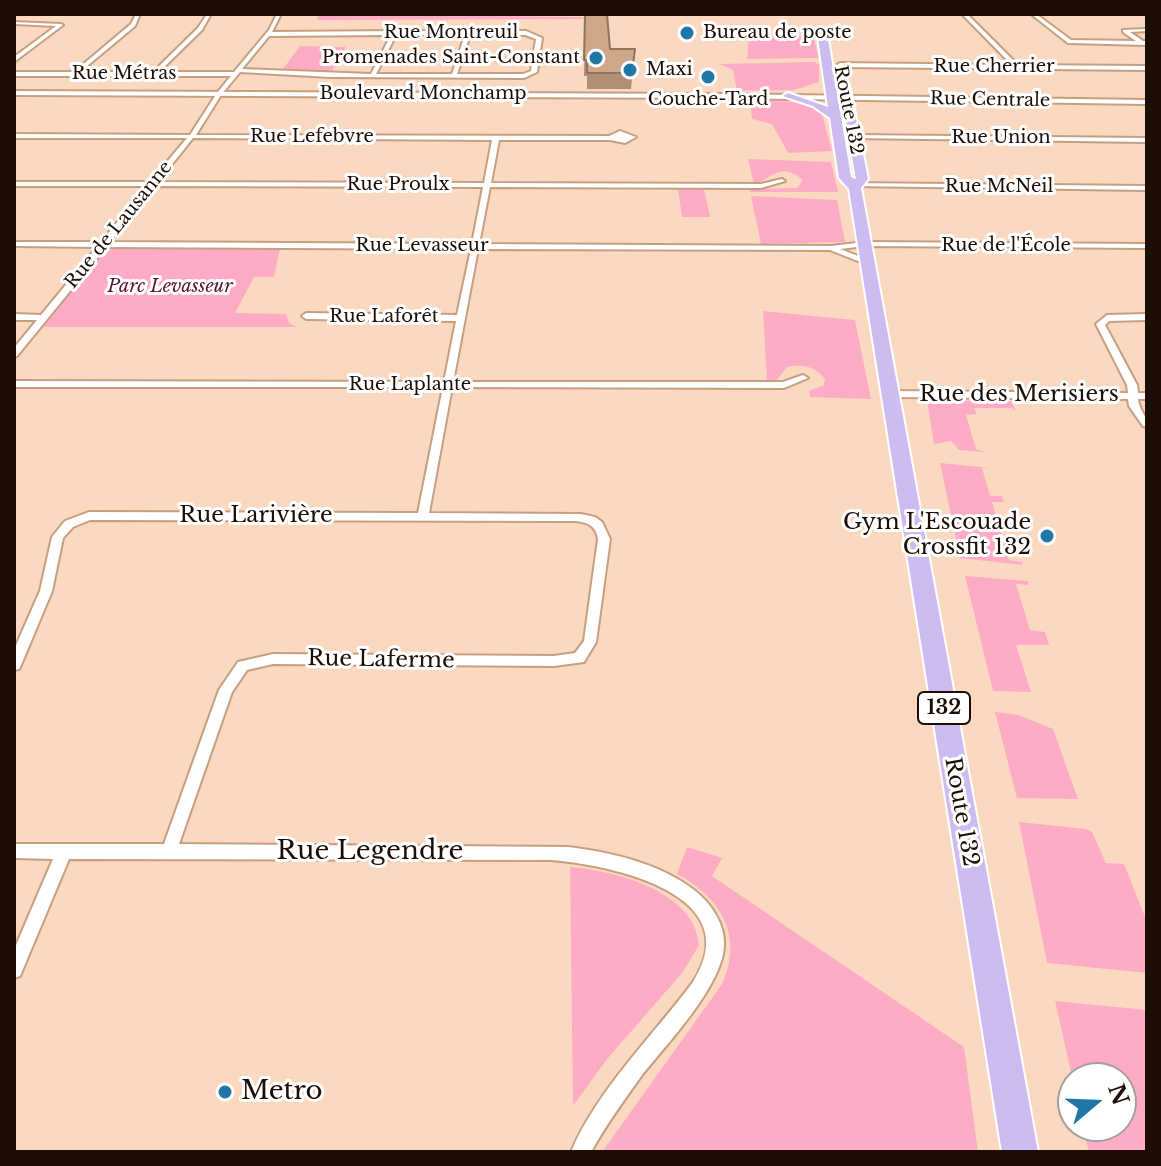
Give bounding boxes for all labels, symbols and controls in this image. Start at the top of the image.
street label: Rue Montreuil [384,22,518,44]
place label: Bureau de poste [703,22,852,44]
marker: Bureau de poste [678,24,696,42]
place label: Promenades Saint-Constant [322,47,580,69]
marker: Promenades Saint-Constant [587,49,605,67]
street label: Rue Cherrier [933,56,1055,78]
place label: Maxi [646,59,693,81]
marker: Maxi [621,61,639,79]
street label: Rue Métras [72,63,176,85]
street label: Route 132 [829,64,867,156]
marker: Couche-Tard [699,68,717,86]
street label: Boulevard Monchamp [320,83,526,105]
street label: Rue Centrale [930,88,1050,112]
place label: Couche-Tard [648,89,768,111]
street label: Rue Lefebvre [250,126,374,148]
street label: Rue Union [951,127,1051,149]
street label: Rue de Lausanne [61,157,177,293]
street label: Rue Proulx [346,174,450,196]
street label: Rue McNeil [945,176,1053,198]
street label: Rue Levasseur [356,235,488,257]
street label: Rue de l'École [941,235,1071,257]
park label: Parc Levasseur [107,276,233,298]
street label: Rue Laforêt [329,306,439,328]
street label: Rue Laplante [349,374,471,396]
street label: Rue des Merisiers [919,382,1119,408]
street label: Rue Larivière [179,503,333,529]
place label: Gym L'Escouade Crossfit 132 [843,510,1031,562]
marker: Gym L'Escouade Crossfit 132 [1038,527,1056,545]
street label: Rue Laferme [307,646,455,674]
road number: 132 [918,692,970,724]
street label: Route 132 [938,755,984,869]
street label: Rue Legendre [277,836,463,868]
north arrow [1057,1062,1137,1142]
place label: Metro [241,1076,323,1108]
text: N [1102,1080,1134,1109]
marker: Metro [216,1083,234,1101]

